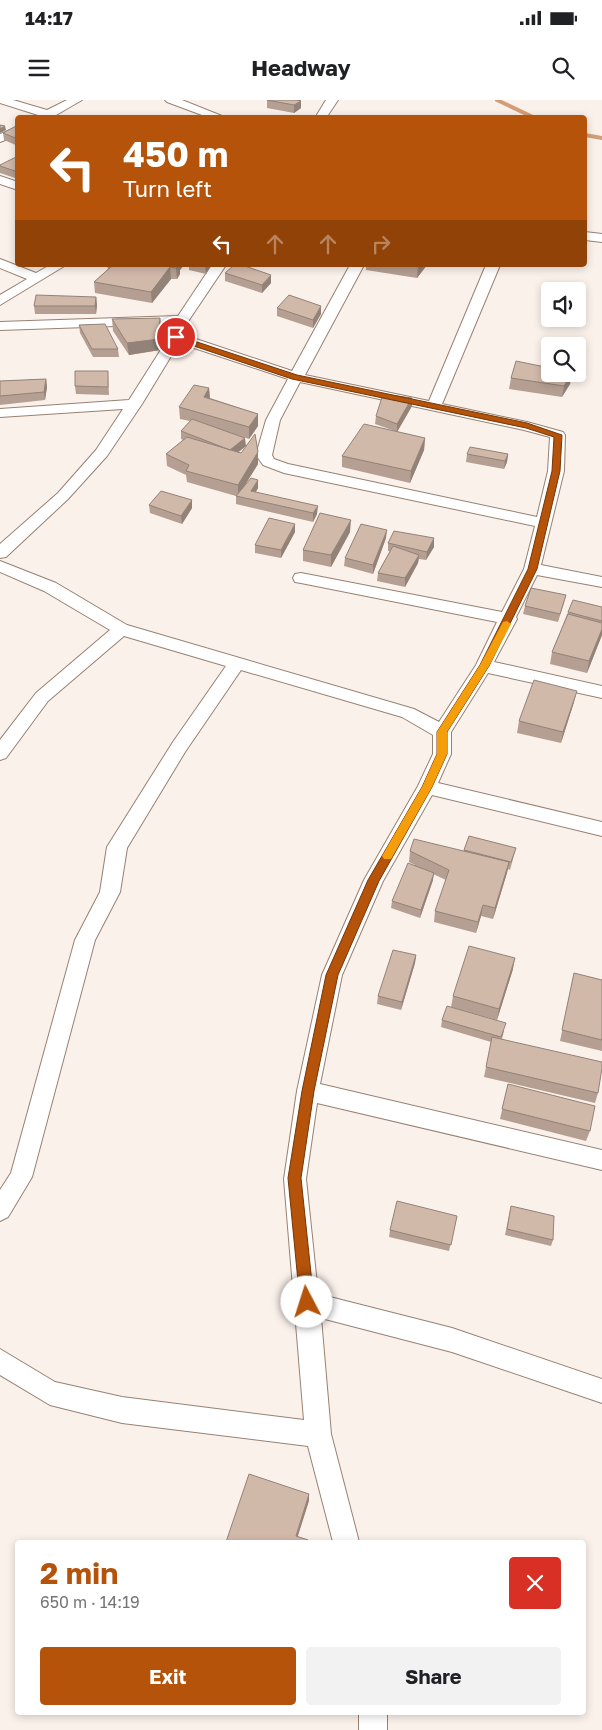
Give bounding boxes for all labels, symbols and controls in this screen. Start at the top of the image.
text: 14:17 [25,6,73,29]
icon: menu [25,54,53,82]
text: Headway [251,54,351,81]
icon: search [549,54,577,82]
text: 450 m [123,133,228,175]
icon: left [40,135,105,200]
text: Turn left [123,175,212,202]
icon: left [208,230,236,258]
icon: ahead [261,230,289,258]
icon: ahead [314,230,342,258]
icon: right [367,230,395,258]
map controls [541,282,586,382]
button: sound [541,282,586,327]
pin [155,316,197,358]
icon: arrive [162,323,190,351]
button: search [541,337,586,382]
position arrow [280,1275,332,1327]
text: 2 min [40,1555,118,1591]
button: close [509,1557,561,1609]
text: 650 m · 14:19 [40,1592,140,1612]
button: Exit [40,1647,296,1705]
button: Share [306,1647,561,1705]

